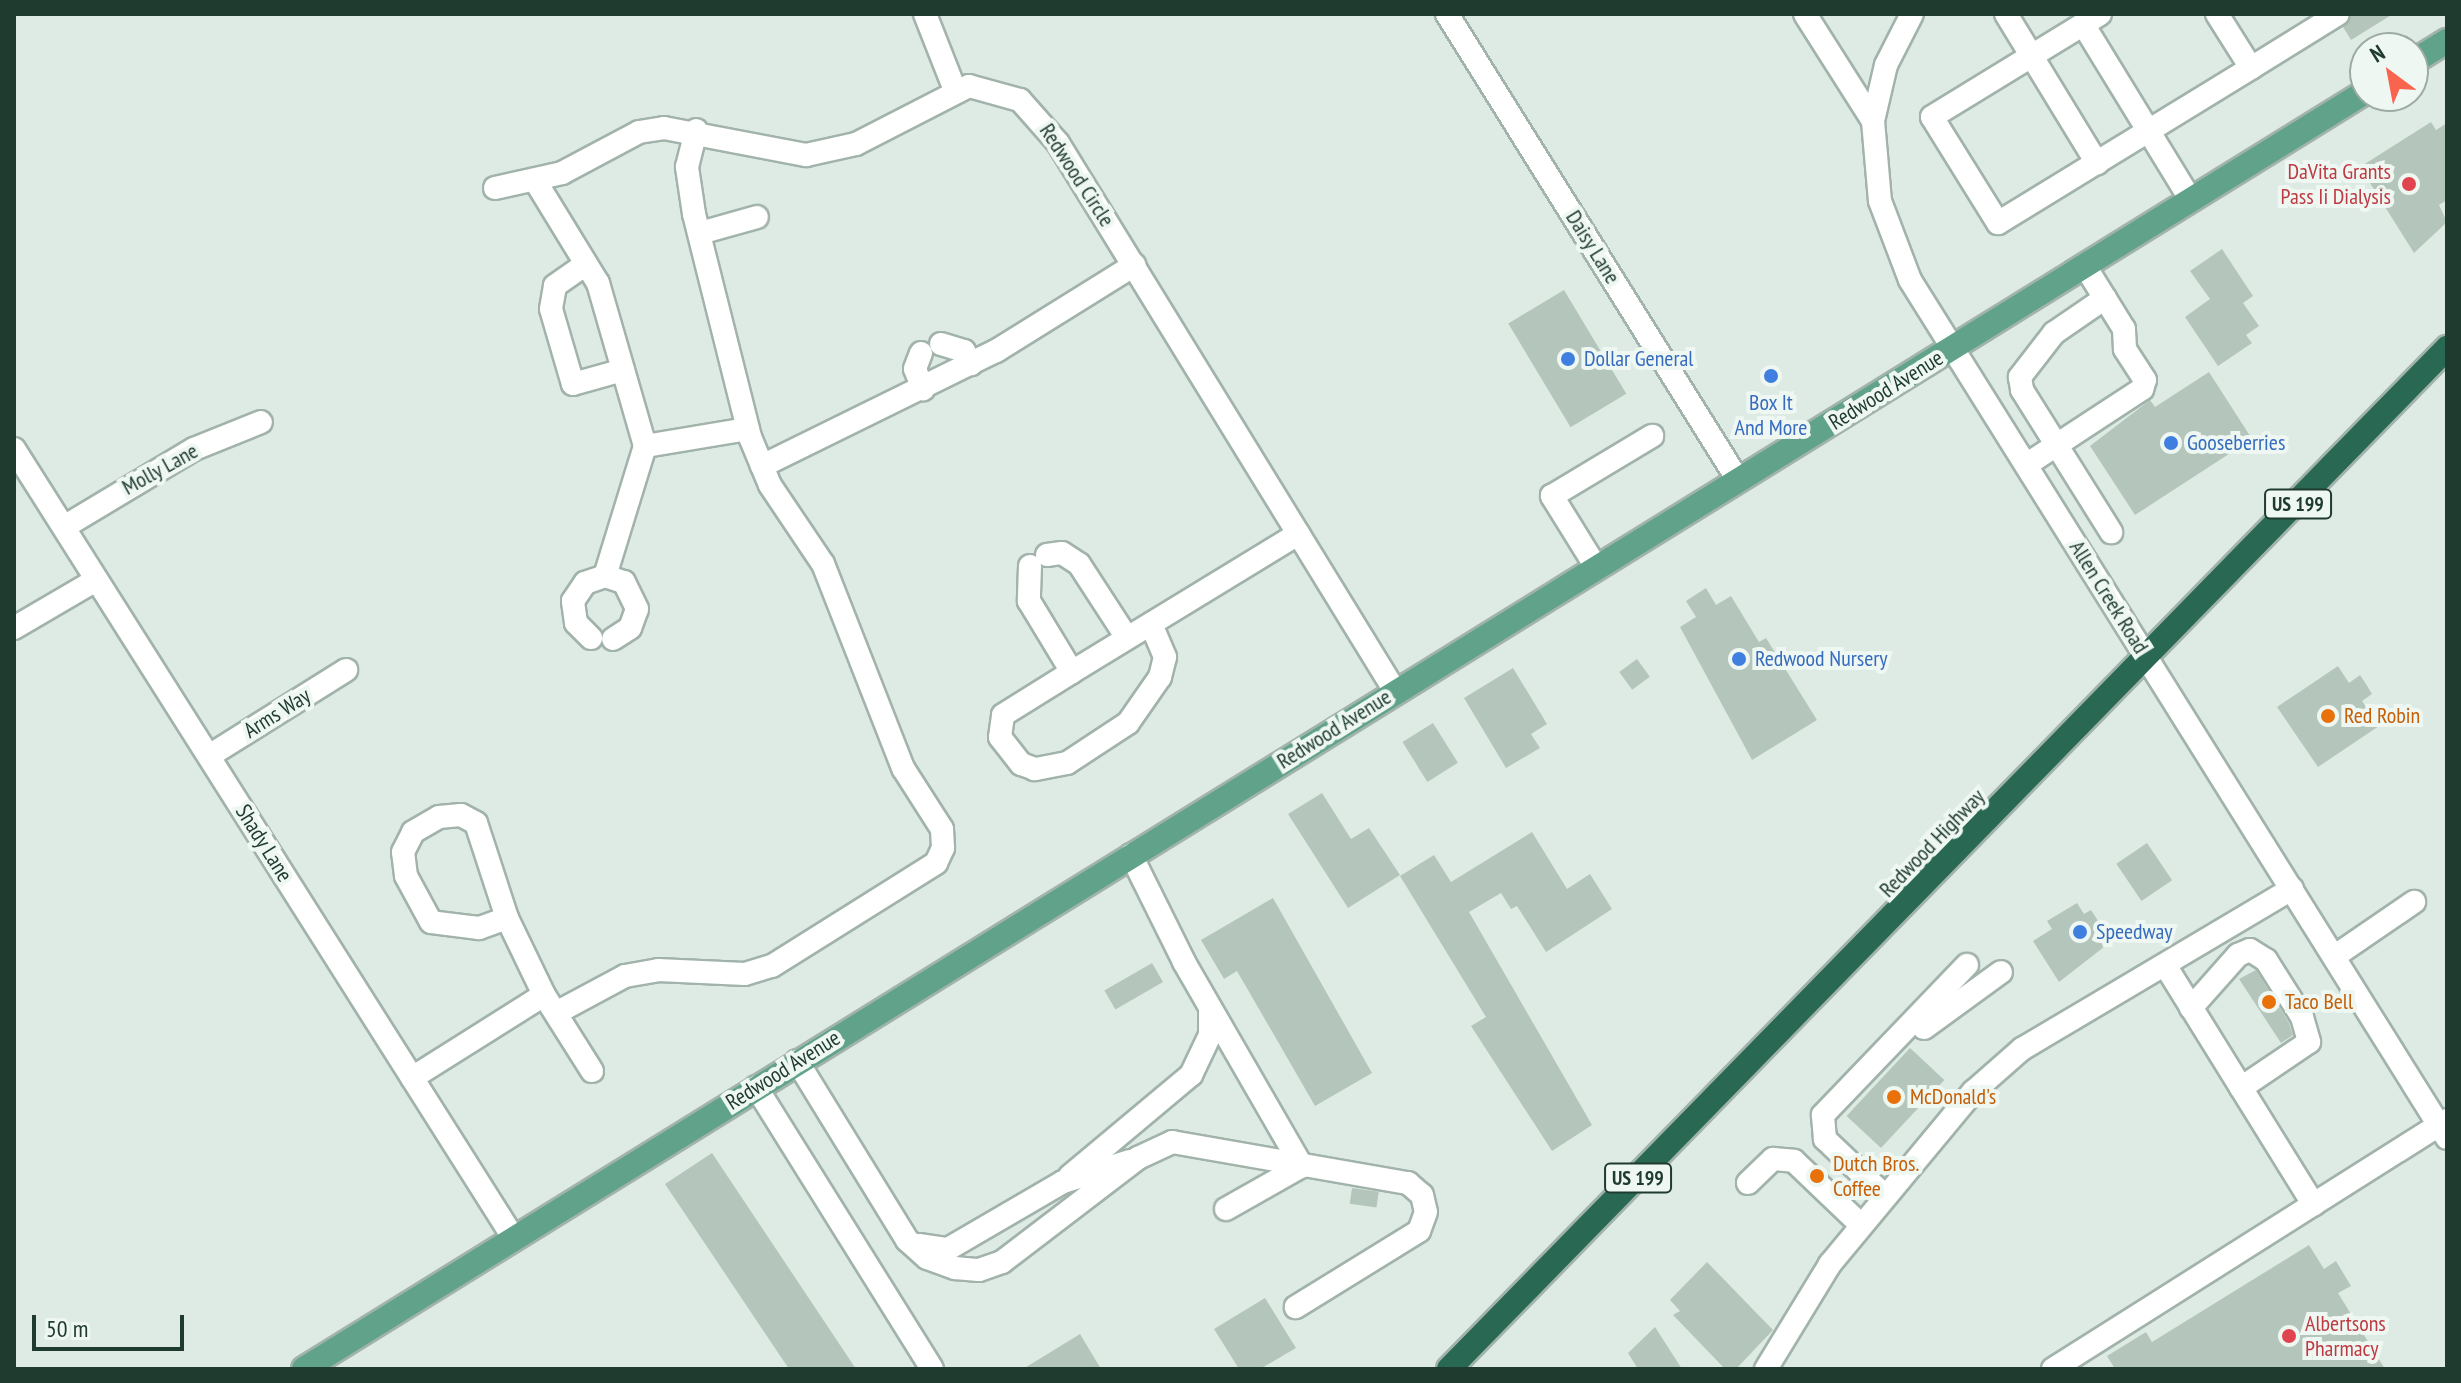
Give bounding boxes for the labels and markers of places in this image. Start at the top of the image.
place label: DaVita Grants Pass Ii Dialysis [2281,158,2391,210]
marker: DaVita Grants Pass Ii Dialysis [2398,173,2420,195]
place label: Dollar General [1584,346,1693,372]
marker: Dollar General [1559,350,1577,368]
marker: Box It And More [1762,367,1780,385]
place label: Box It And More [1735,389,1807,440]
place label: Gooseberries [2187,430,2285,456]
marker: Gooseberries [2162,434,2180,452]
place label: Redwood Nursery [1755,646,1888,672]
marker: Redwood Nursery [1730,650,1748,668]
place label: Red Robin [2344,703,2420,729]
marker: Red Robin [2319,707,2337,725]
place label: Speedway [2096,919,2173,945]
marker: Speedway [2071,923,2089,941]
place label: Taco Bell [2285,989,2353,1015]
marker: Taco Bell [2260,993,2278,1011]
place label: McDonald's [1910,1084,1996,1110]
marker: McDonald's [1885,1088,1903,1106]
place label: Dutch Bros. Coffee [1833,1150,1919,1202]
marker: Dutch Bros. Coffee [1808,1167,1826,1185]
place label: Albertsons Pharmacy [2305,1310,2386,1362]
marker: Albertsons Pharmacy [2280,1327,2298,1345]

